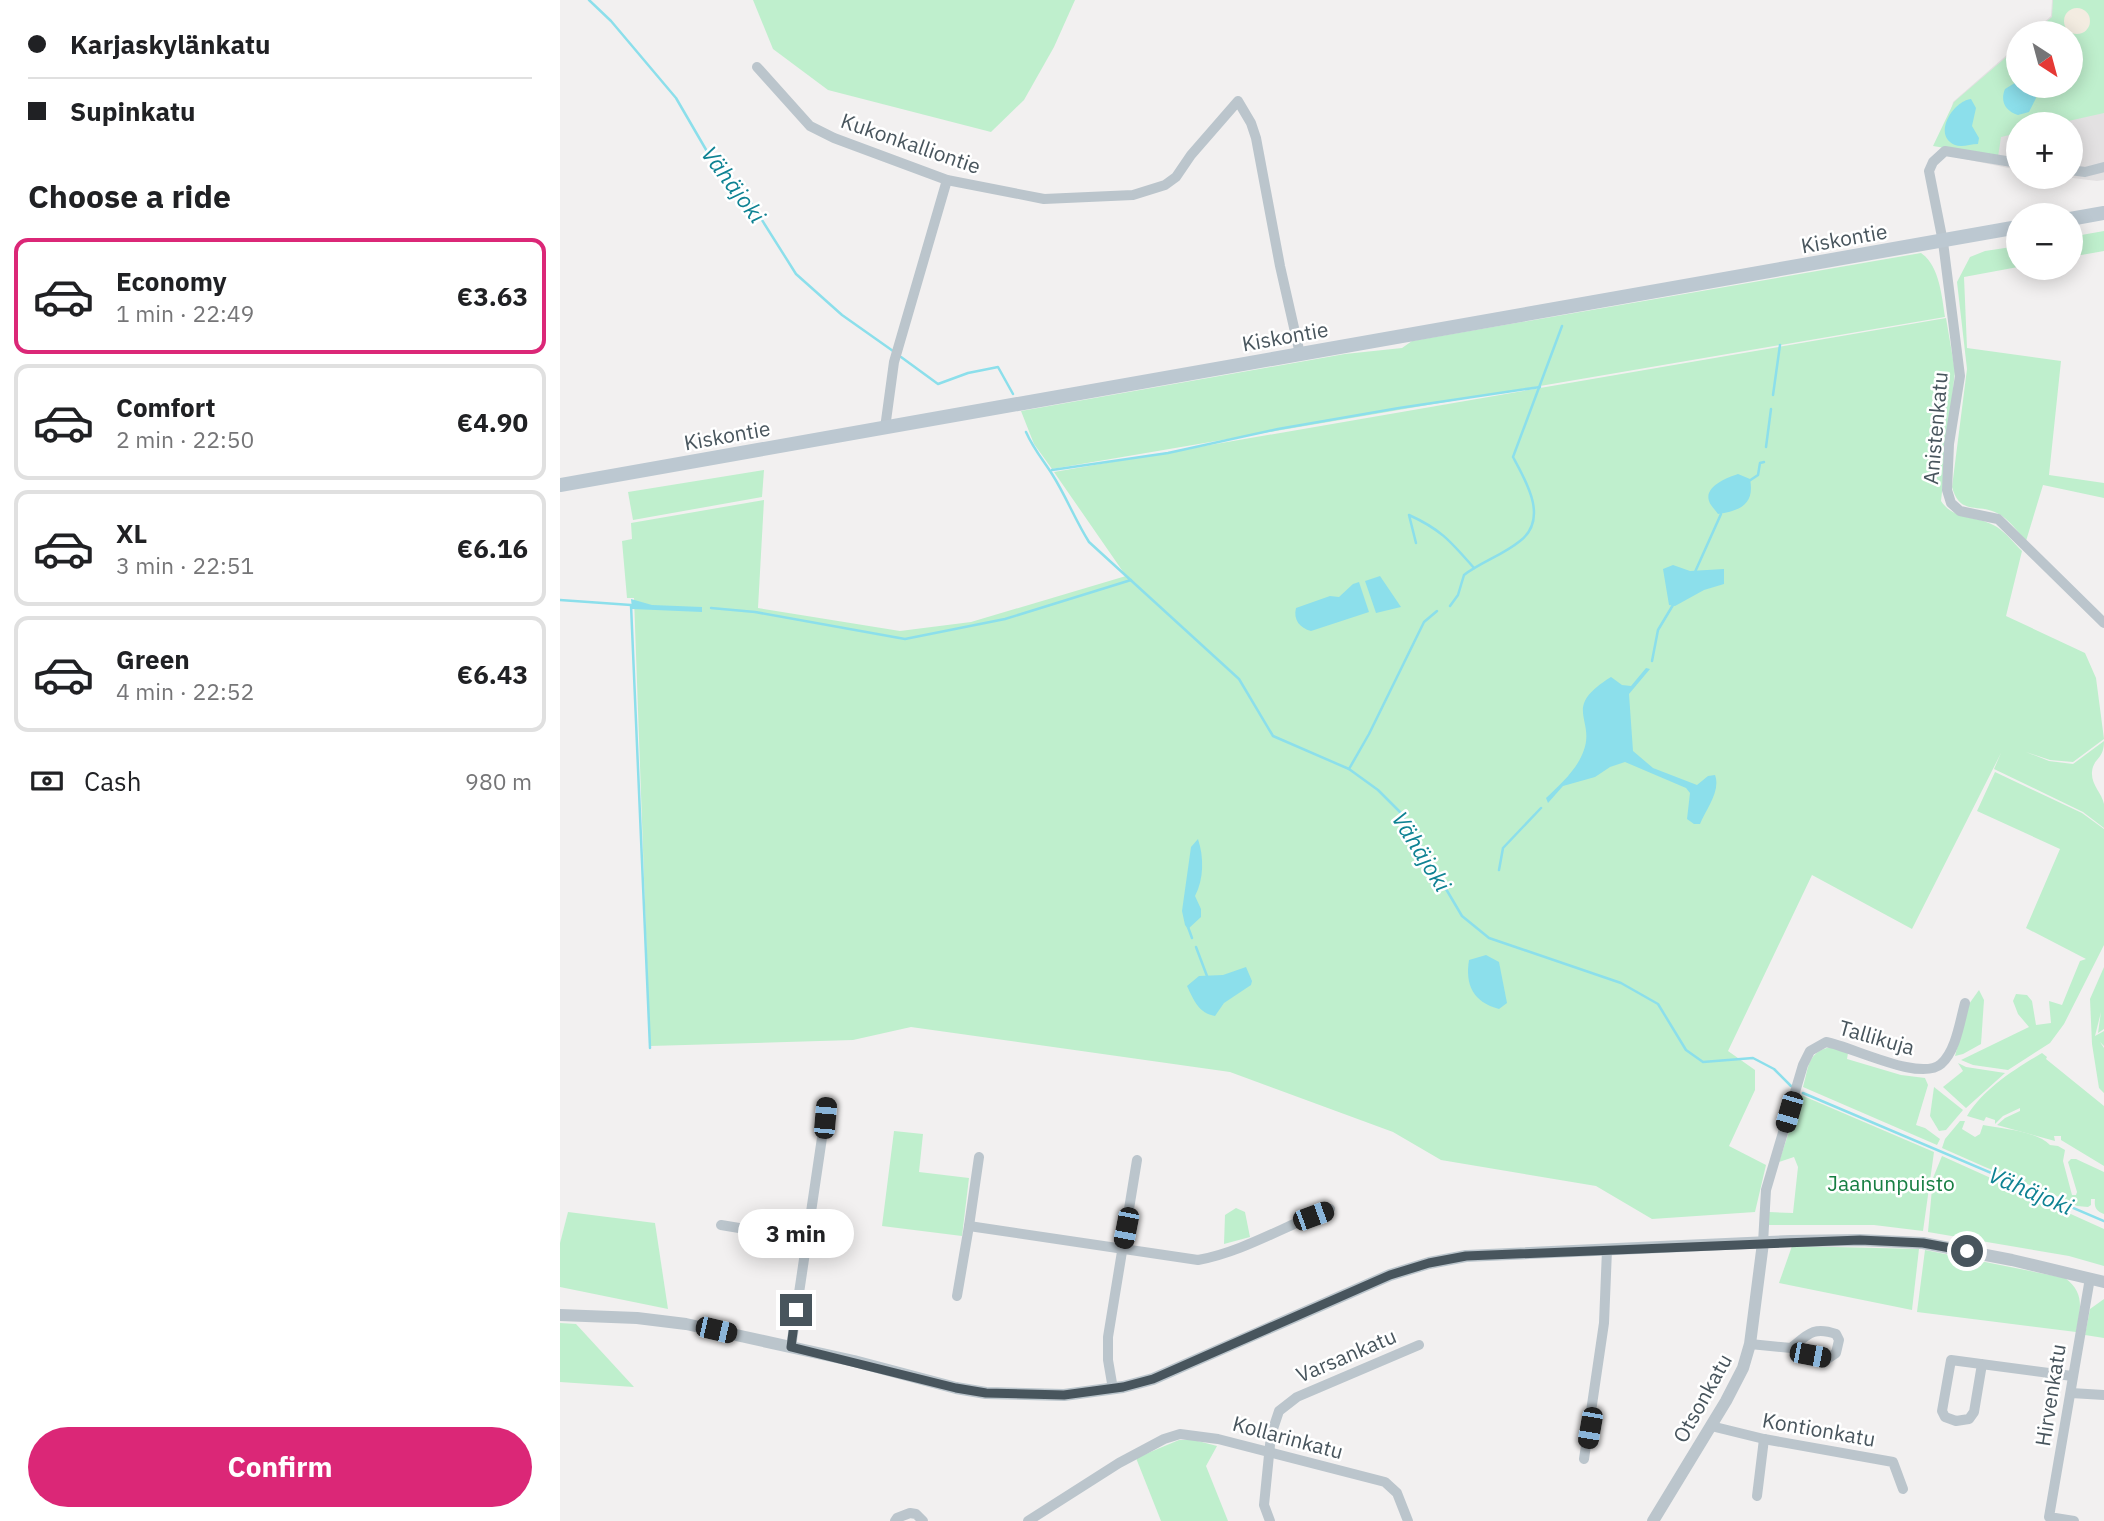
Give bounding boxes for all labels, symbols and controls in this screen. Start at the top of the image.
north arrow [2006,21,2082,98]
map controls [2006,21,2083,280]
text: Karjaskylänkatu [70,27,271,61]
text: Supinkatu [70,94,196,128]
street label: Kukonkalliontie [837,106,985,180]
button: + [2006,112,2083,189]
water label: Vähäjoki [695,139,773,229]
text: Choose a ride [28,175,231,217]
button: − [2006,203,2083,280]
street label: Kiskontie [1799,217,1889,259]
text: Economy [116,264,227,298]
icon: car [32,265,95,328]
text: €3.63 [457,279,528,313]
text: 1 min · 22:49 [116,298,254,328]
street label: Kiskontie [1240,315,1330,357]
street label: Anistenkatu [1916,371,1954,485]
text: Comfort [116,390,215,424]
icon: car [32,391,95,454]
text: €4.90 [457,405,528,439]
street label: Kiskontie [682,414,772,456]
text: 2 min · 22:50 [116,424,254,454]
text: XL [116,516,147,550]
icon: car [32,517,95,580]
text: €6.16 [457,531,528,565]
text: 3 min · 22:51 [116,550,254,580]
text: Green [116,642,190,676]
icon: car [32,643,95,706]
text: €6.43 [457,657,528,691]
text: 4 min · 22:52 [116,676,254,706]
icon: cash [28,762,66,800]
text: Cash [84,764,141,798]
text: 980 m [465,766,532,796]
water label: Vähäjoki [1386,805,1459,898]
street label: Tallikuja [1836,1013,1918,1061]
car [1774,1089,1805,1135]
car [813,1096,838,1140]
water label: Vähäjoki [1984,1159,2079,1222]
park label: Jaanunpuisto [1827,1169,1955,1197]
car [1290,1199,1337,1233]
car [1112,1205,1141,1251]
callout: 3 min [738,1208,854,1258]
text: 3 min [766,1218,826,1248]
route start [1951,1235,1983,1267]
route end [780,1294,812,1326]
car [694,1315,739,1345]
street label: Varsankatu [1292,1321,1400,1389]
car [1788,1341,1833,1369]
street label: Hirvenkatu [2028,1342,2072,1448]
street label: Otsonkatu [1666,1349,1738,1447]
car [1577,1405,1604,1451]
street label: Kontionkatu [1760,1405,1878,1453]
street label: Kollarinkatu [1230,1409,1346,1465]
button: Confirm [28,1427,532,1507]

